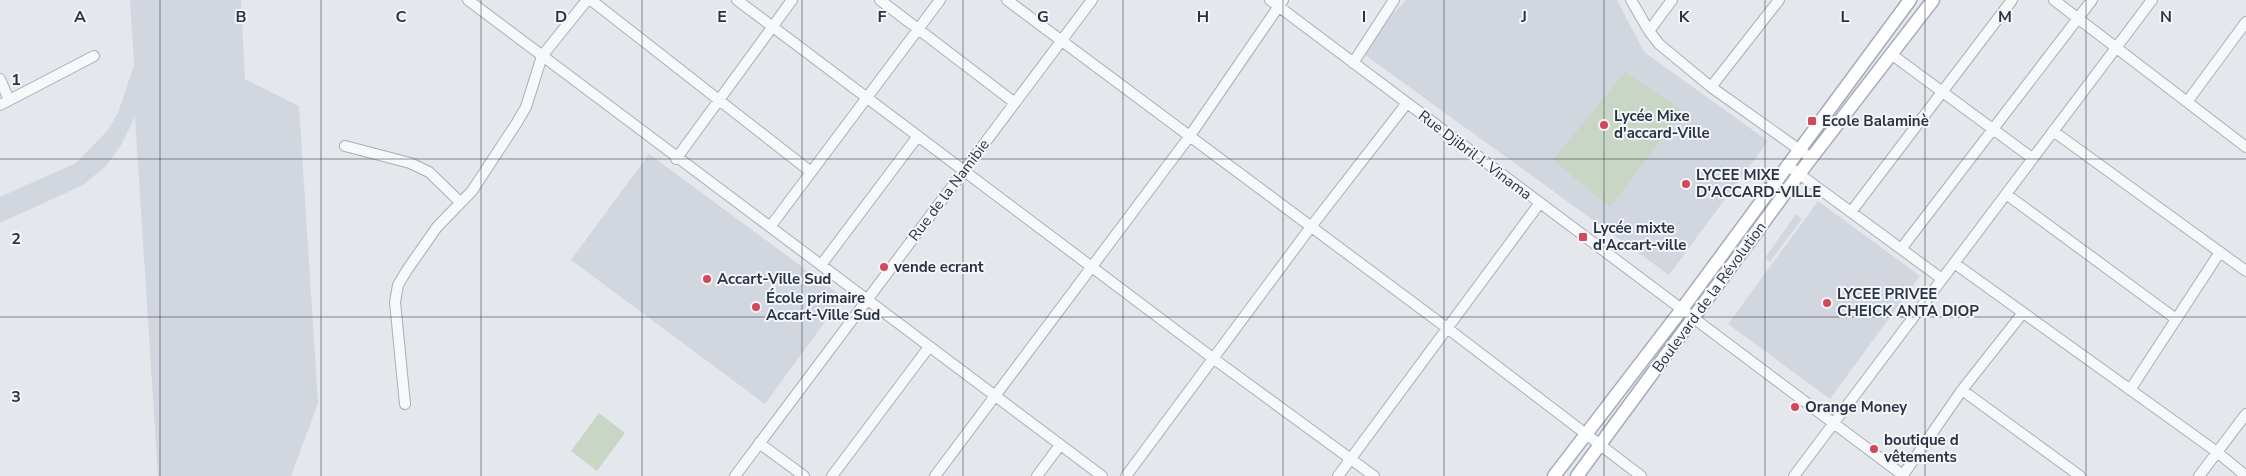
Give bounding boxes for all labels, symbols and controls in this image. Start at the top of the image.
text: A [74,6,86,28]
text: B [235,6,247,28]
text: C [396,6,407,28]
text: D [555,6,567,28]
text: E [717,6,727,28]
text: F [878,6,887,28]
text: G [1037,6,1049,28]
text: H [1197,6,1209,28]
text: I [1362,6,1366,28]
text: J [1520,6,1527,28]
text: K [1679,6,1691,28]
text: L [1841,6,1850,28]
text: M [1998,6,2012,28]
text: N [2160,6,2172,28]
text: 1 [11,69,21,91]
street label: Rue Djibril J. Vinama [1414,106,1536,204]
place label: Lycée Mixe d'accard-Ville [1614,106,1710,143]
place label: Ecole Balaminè [1822,111,1929,131]
marker: Ecole Balaminè [1806,115,1818,127]
marker: Lycée Mixe d'accard-Ville [1598,119,1610,131]
street label: Rue de la Namibie [904,135,994,245]
place label: LYCEE MIXE D'ACCARD-VILLE [1696,165,1821,202]
marker: LYCEE MIXE D'ACCARD-VILLE [1680,178,1692,190]
place label: Lycée mixte d'Accart-ville [1593,218,1686,255]
street label: Boulevard de la Révolution [1648,218,1770,376]
text: 2 [11,228,21,250]
marker: Lycée mixte d'Accart-ville [1577,231,1589,243]
place label: vende ecrant [893,257,984,277]
marker: vende ecrant [878,261,890,273]
place label: Accart-Ville Sud [717,269,831,289]
marker: Accart-Ville Sud [701,273,713,285]
place label: LYCEE PRIVEE CHEICK ANTA DIOP [1837,284,1979,321]
place label: École primaire Accart-Ville Sud [766,288,880,325]
marker: LYCEE PRIVEE CHEICK ANTA DIOP [1821,297,1833,309]
marker: École primaire Accart-Ville Sud [750,301,762,313]
text: 3 [11,386,21,408]
place label: Orange Money [1805,397,1907,417]
marker: Orange Money [1789,401,1801,413]
place label: boutique d vêtements [1883,430,1959,467]
marker: boutique d vêtements [1868,443,1880,455]

